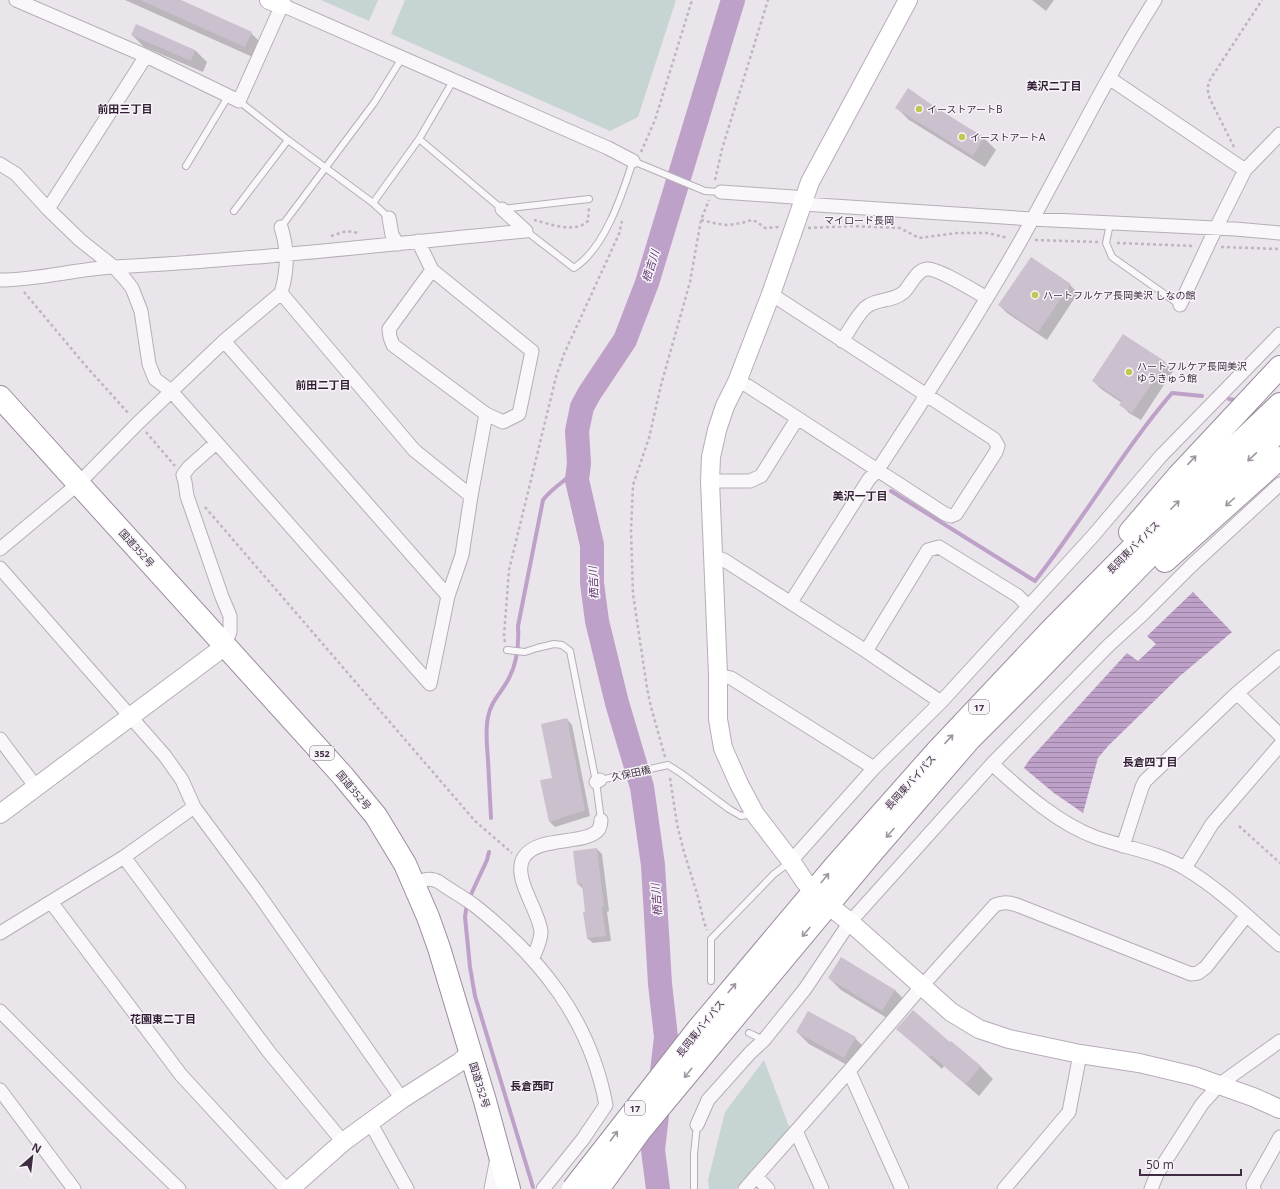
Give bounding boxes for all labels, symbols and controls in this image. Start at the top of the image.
district label: 美沢二丁目 [1027,78,1082,93]
district label: 前田三丁目 [98,101,153,116]
place label: イーストアートB [927,102,1002,116]
marker: イーストアートB [914,104,924,114]
place label: イーストアートA [970,130,1046,144]
marker: イーストアートA [957,132,967,142]
street label: マイロード長岡 [824,213,894,227]
water label: 栖吉川 [638,247,662,284]
place label: ハートフルケア長岡美沢 しなの館 [1043,288,1196,302]
marker: ハートフルケア長岡美沢 しなの館 [1030,290,1040,300]
place label: ハートフルケア長岡美沢 ゆうきゅう館 [1137,359,1247,385]
marker: ハートフルケア長岡美沢 ゆうきゅう館 [1124,367,1134,377]
district label: 前田二丁目 [296,377,351,392]
one-way arrow [1247,452,1257,461]
one-way arrow [1188,455,1197,465]
district label: 美沢一丁目 [833,488,888,503]
one-way arrow [1225,497,1235,507]
one-way arrow [1170,500,1180,510]
street label: 長岡東バイパス [1103,517,1163,577]
street label: 国道352号 [116,526,158,570]
water label: 栖吉川 [585,565,601,600]
road number: 17 [969,700,989,714]
one-way arrow [944,734,953,744]
road number: 352 [310,746,334,760]
street label: 長岡東バイパス [881,751,939,813]
district label: 長倉四丁目 [1123,754,1178,769]
street label: 久保田橋 [610,762,652,784]
street label: 国道352号 [333,767,375,813]
one-way arrow [886,828,895,838]
one-way arrow [821,873,830,884]
water label: 栖吉川 [647,882,665,917]
one-way arrow [802,926,811,937]
one-way arrow [728,983,737,994]
street label: 長岡東バイパス [673,996,727,1060]
district label: 花園東二丁目 [130,1011,196,1026]
street label: 国道352号 [466,1060,494,1110]
one-way arrow [684,1068,693,1079]
district label: 長倉西町 [510,1078,554,1093]
road number: 17 [625,1101,645,1115]
one-way arrow [610,1130,618,1141]
north arrow [12,1137,52,1177]
text: N [29,1139,44,1156]
scale bar [1140,1151,1241,1177]
text: 50 m [1146,1156,1174,1173]

